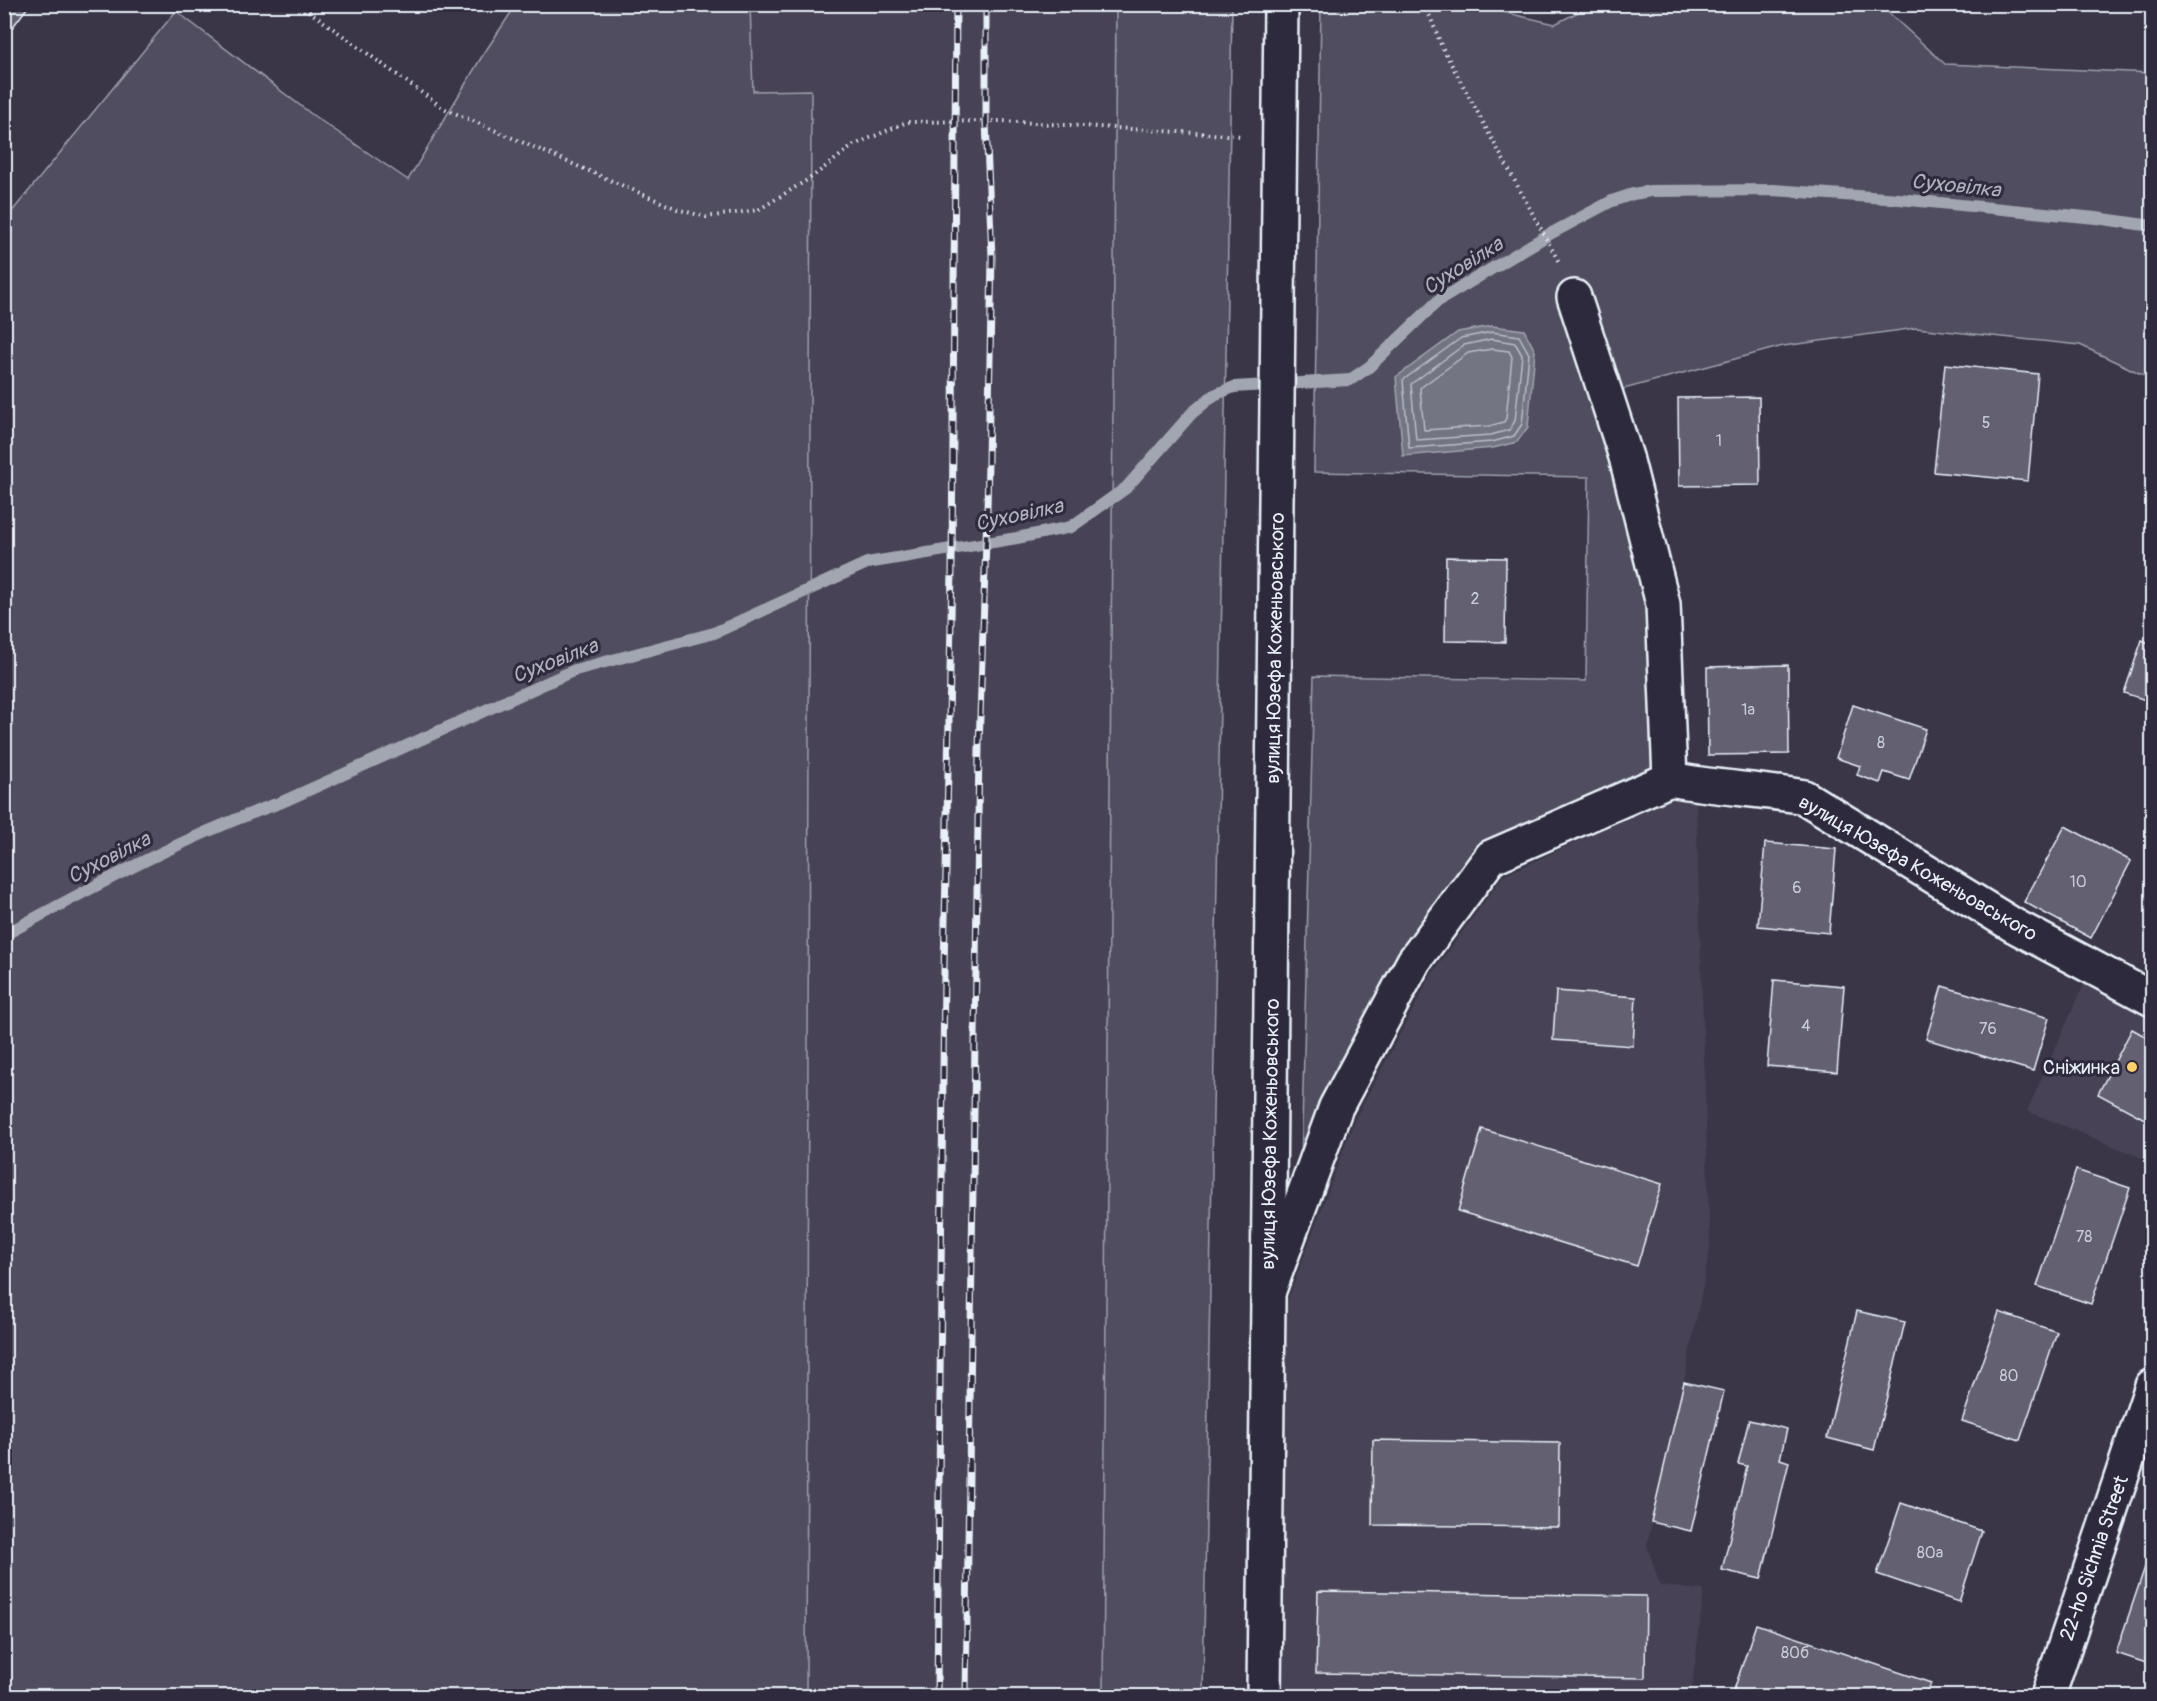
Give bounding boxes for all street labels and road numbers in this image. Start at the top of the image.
street label: вулиця Юзефа Коженьовського [1260,512,1290,784]
street label: вулиця Юзефа Коженьовського [1794,789,2042,947]
street label: вулиця Юзефа Коженьовського [1255,998,1285,1270]
street label: 22-ho Sichnia Street [2054,1471,2134,1644]

